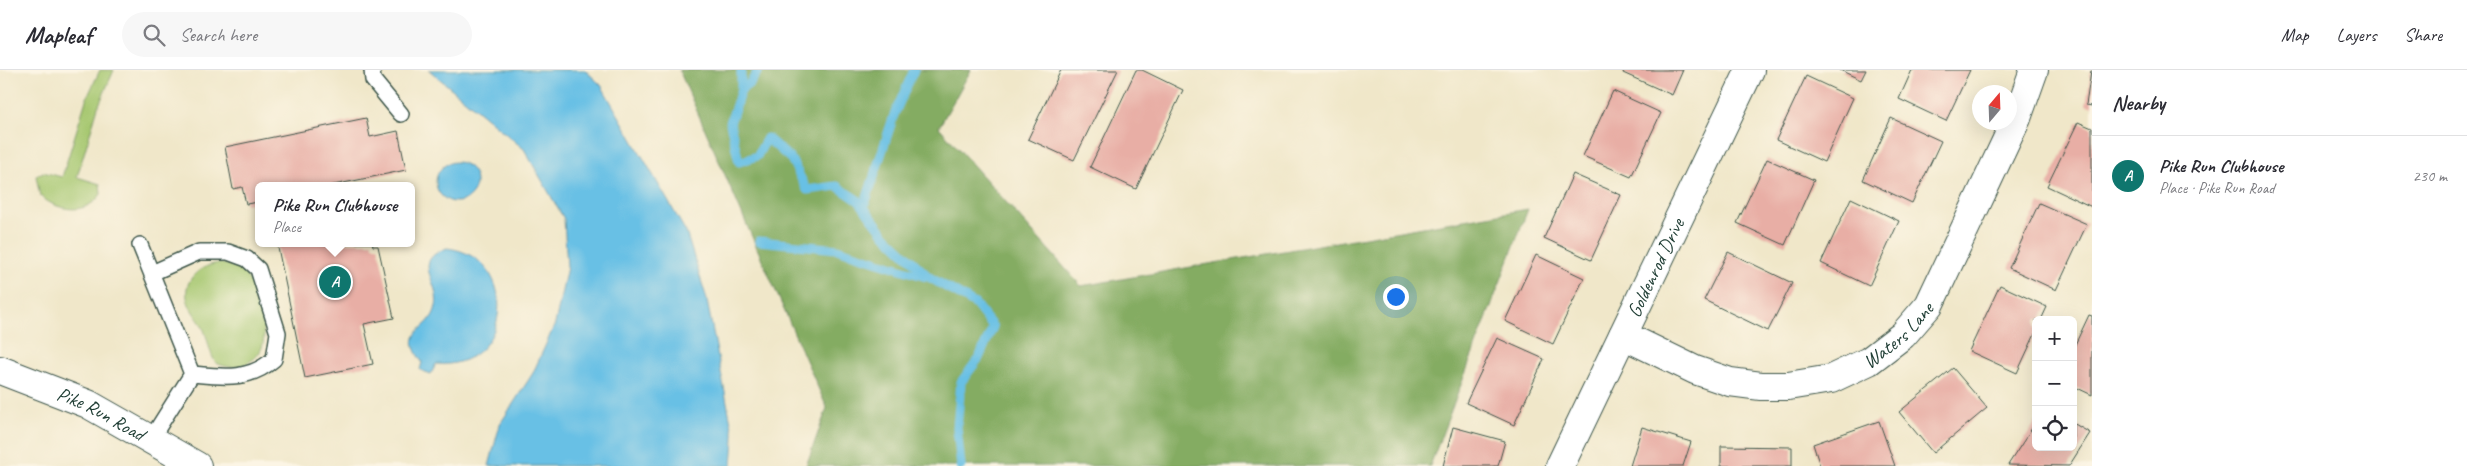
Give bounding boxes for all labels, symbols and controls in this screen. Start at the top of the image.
search box [122,12,472,57]
text: Mapleaf [25,20,92,50]
icon: search [140,21,168,49]
text: Search here [180,23,257,47]
text: Map [2281,24,2309,46]
text: Layers [2337,24,2376,46]
text: Share [2404,24,2442,46]
north arrow [1972,85,2017,130]
text: Nearby [2112,90,2165,116]
text: Pike Run Clubhouse [2159,154,2283,178]
text: A [2124,166,2132,186]
text: 230 m [2413,166,2447,186]
text: Place · Pike Run Road [2159,178,2274,198]
popup [255,182,415,247]
text: Pike Run Clubhouse [273,193,397,217]
street label: Goldenrod Drive [1621,213,1690,321]
text: Place [273,217,301,237]
pin: A [319,263,351,301]
your location [1383,284,1409,310]
street label: Waters Lane [1858,295,1940,374]
map controls [2032,316,2077,451]
button: + [2032,316,2077,361]
button: − [2032,361,2077,406]
street label: Pike Run Road [53,381,152,448]
button: locate [2032,406,2077,451]

